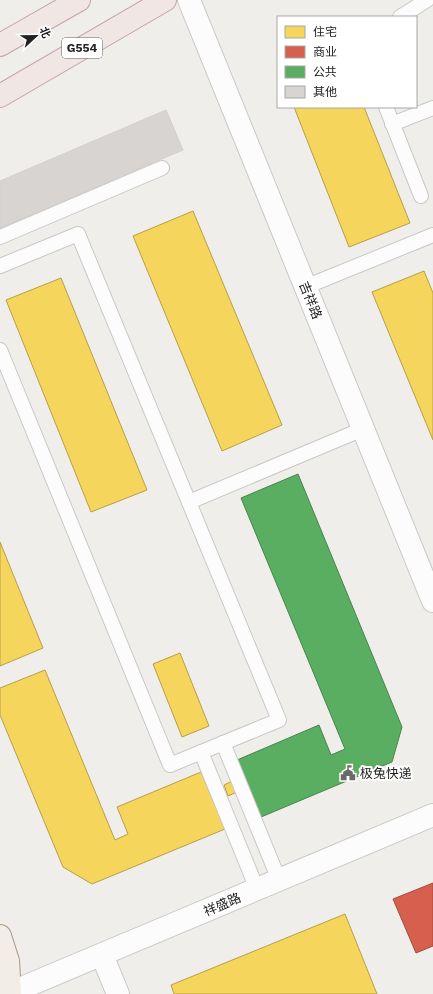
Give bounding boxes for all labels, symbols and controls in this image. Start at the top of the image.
north arrow [16,16,56,56]
legend [277,16,417,108]
text: 北 [37,25,53,40]
text: 住宅 [313,25,337,39]
road number: G554 [62,38,102,58]
text: 商业 [313,45,337,59]
text: 公共 [313,65,337,79]
text: 其他 [313,85,337,99]
street label: 吉祥路 [296,279,325,321]
public building icon: 极兔快递 [339,764,357,782]
place label: 极兔快递 [360,766,412,781]
street label: 祥盛路 [201,890,243,919]

